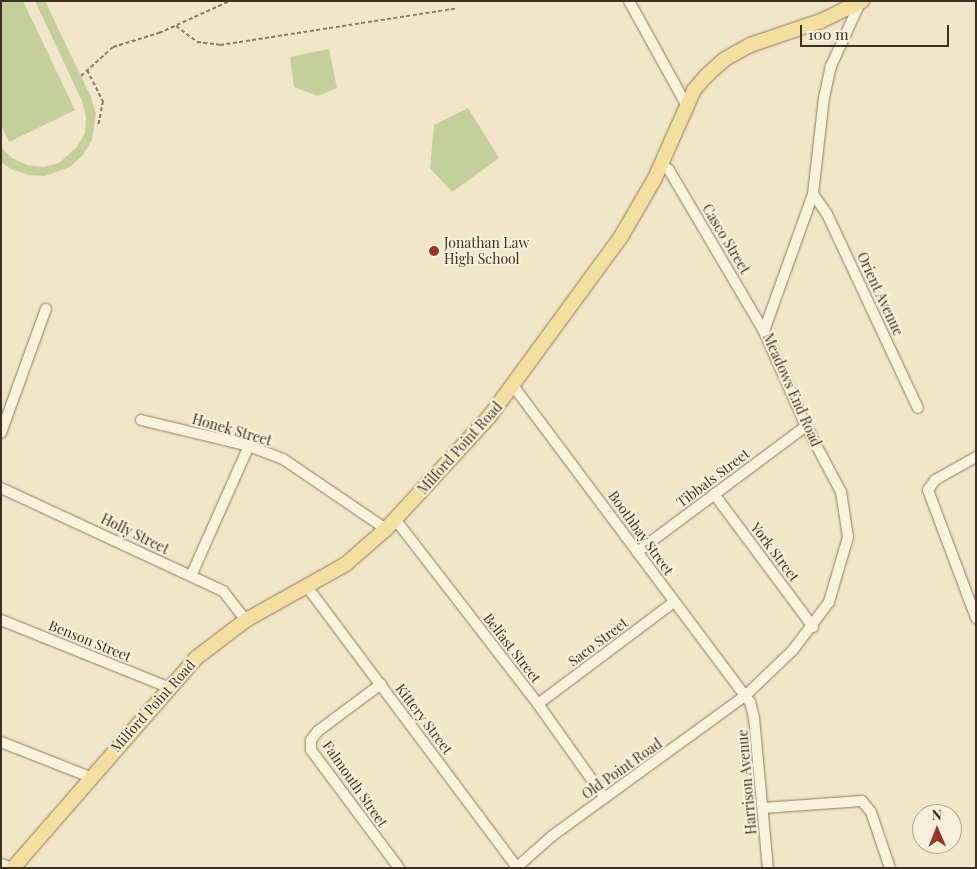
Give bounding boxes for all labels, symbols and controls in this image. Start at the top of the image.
scale bar [802,15,951,47]
text: 100 m [808,24,849,44]
street label: Casco Street [699,201,753,277]
place label: Jonathan Law High School [444,235,529,268]
marker: Jonathan Law High School [428,245,440,257]
street label: Orient Avenue [853,249,907,339]
street label: Meadows End Road [759,331,825,449]
street label: Milford Point Road [414,398,506,498]
street label: Honek Street [190,411,274,449]
street label: Tibbals Street [673,445,753,511]
street label: Boothbay Street [605,488,677,578]
street label: Holly Street [98,510,172,558]
street label: York Street [747,519,803,585]
street label: Belfast Street [480,610,544,686]
street label: Saco Street [565,614,631,670]
street label: Benson Street [46,617,134,665]
street label: Milford Point Road [107,656,199,756]
street label: Kittery Street [392,680,456,758]
street label: Harrison Avenue [734,728,760,836]
street label: Old Point Road [579,735,665,803]
street label: Falmouth Street [319,738,391,830]
north arrow [912,804,962,854]
text: N [932,805,942,824]

